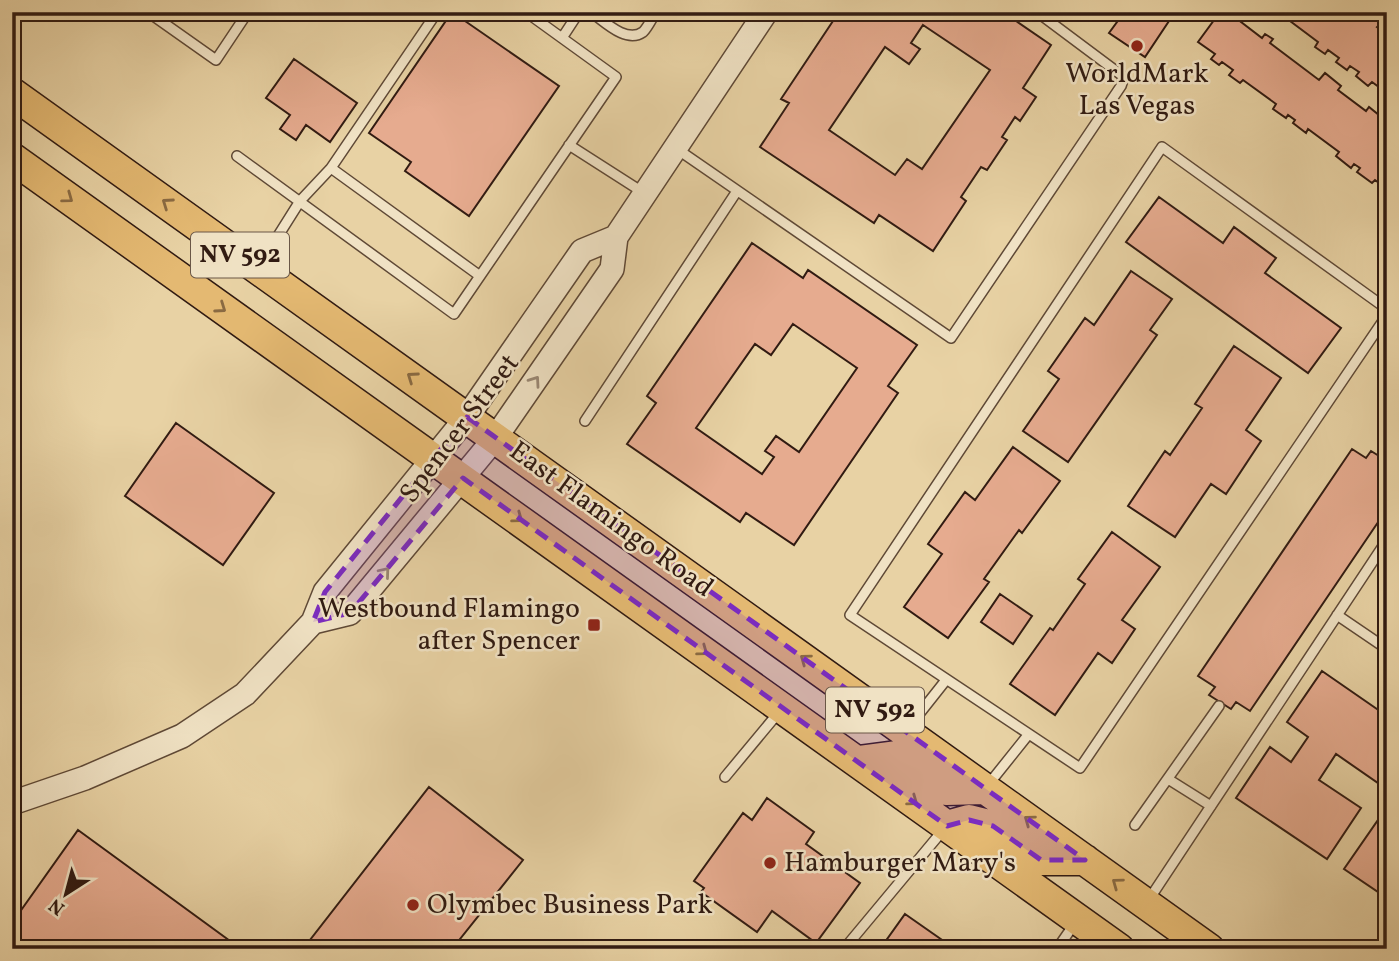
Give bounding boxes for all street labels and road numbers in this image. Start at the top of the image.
road number: NV 592 [191,232,289,278]
street label: Spencer Street [391,346,529,512]
street label: East Flamingo Road [501,432,721,608]
road number: NV 592 [826,688,924,732]

